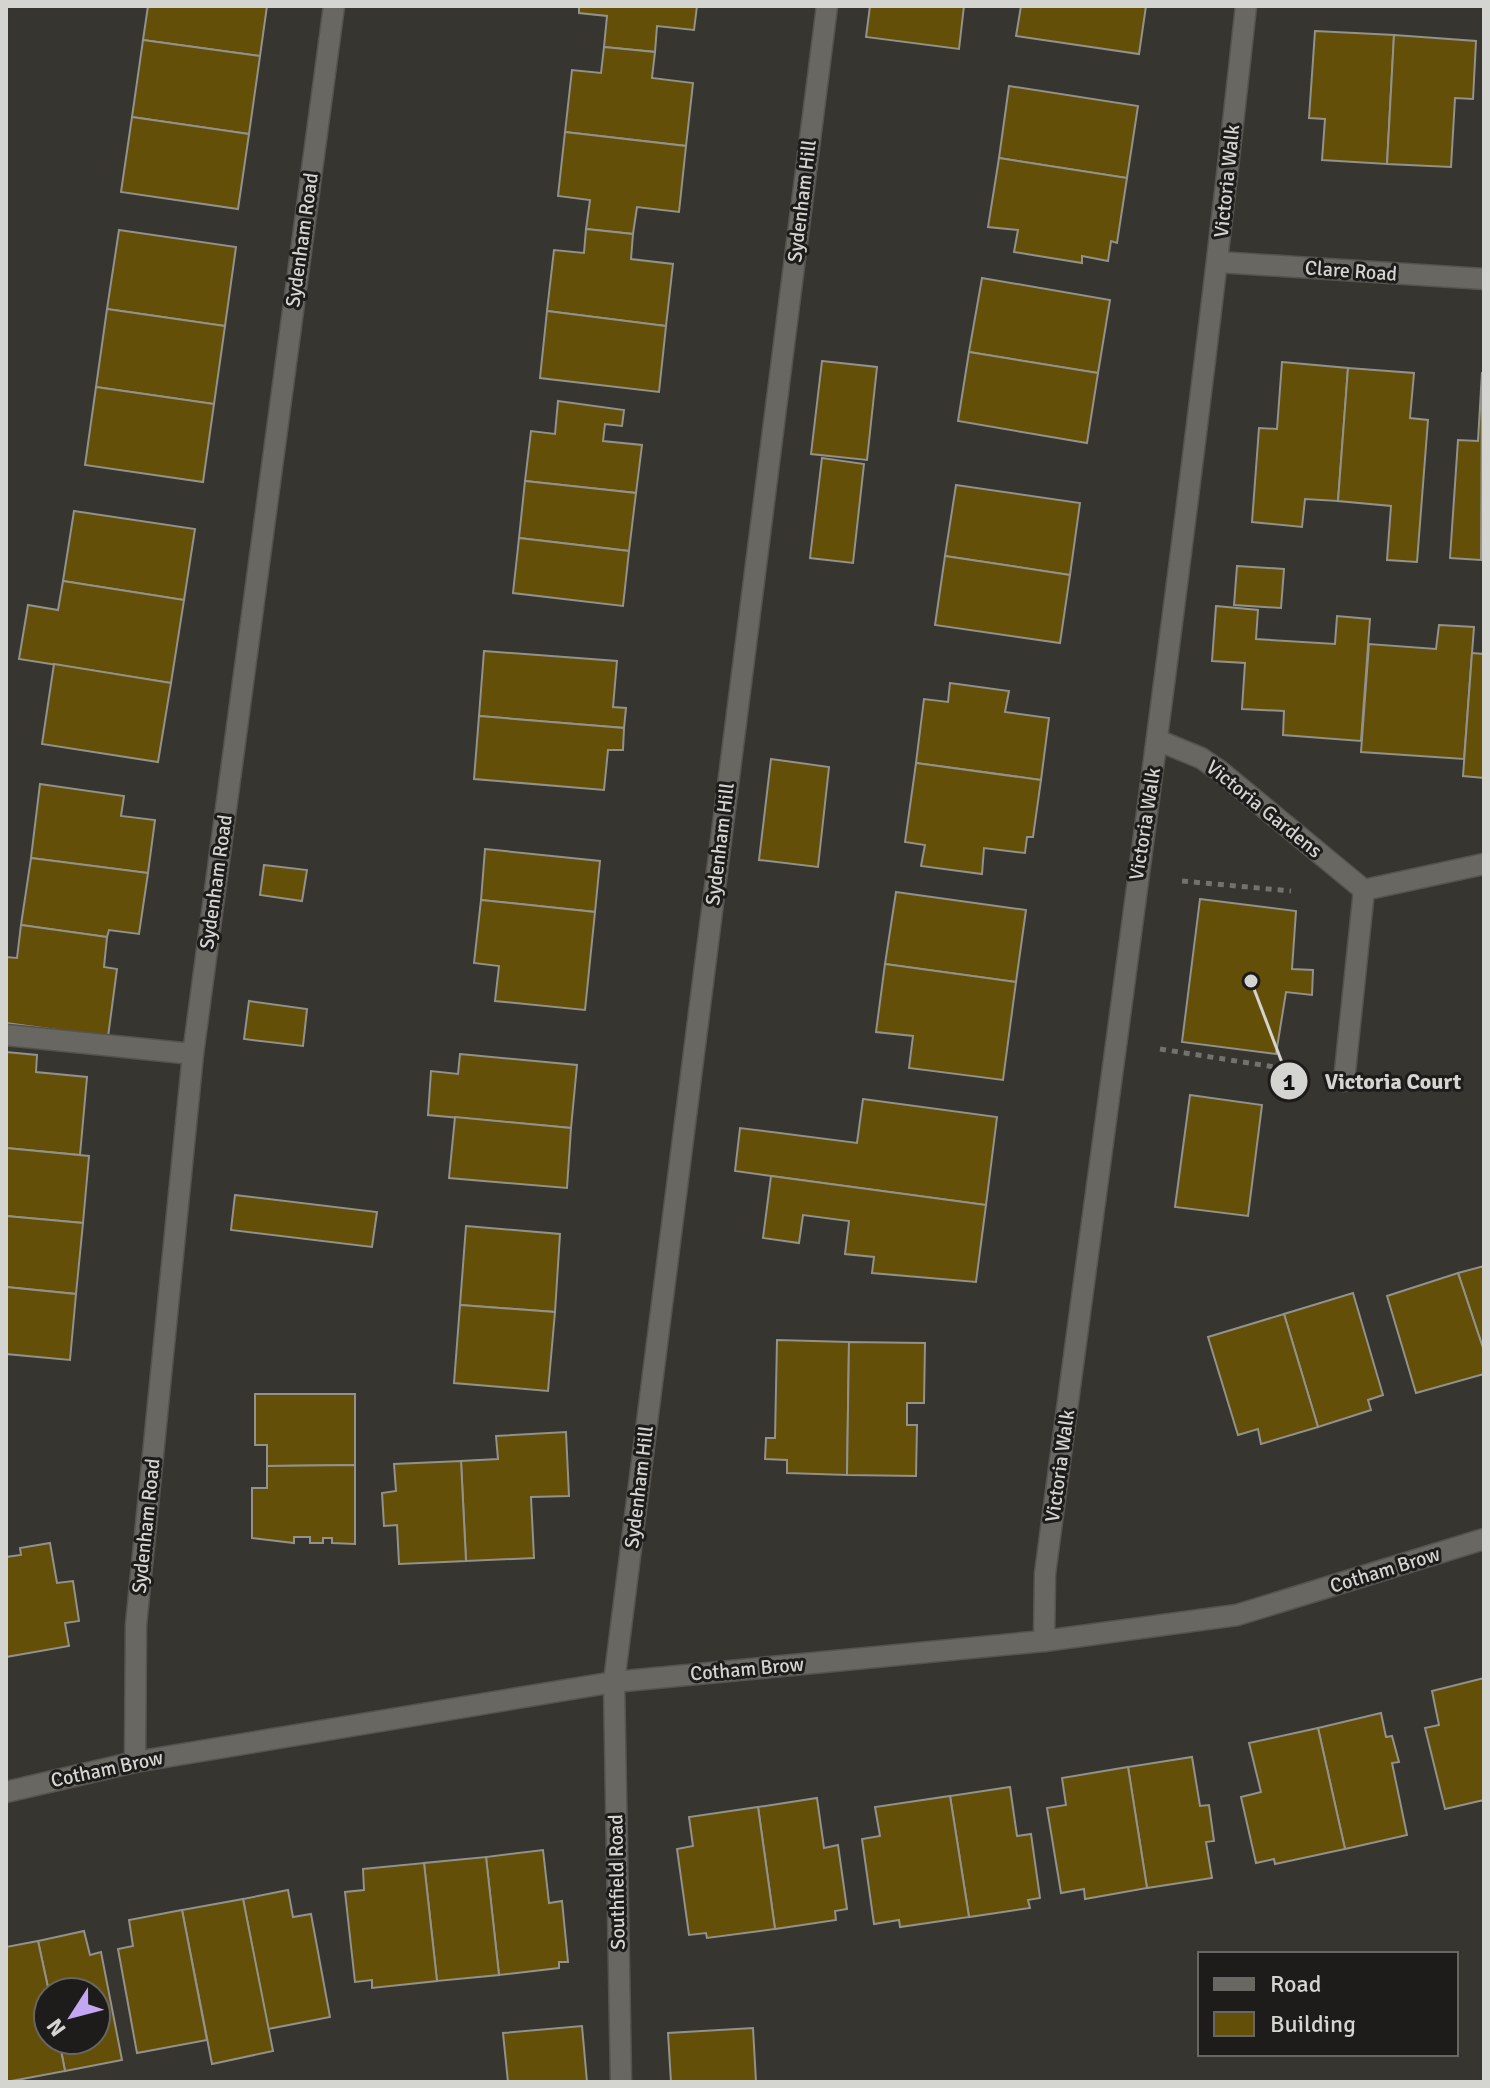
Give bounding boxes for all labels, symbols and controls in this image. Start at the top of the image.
street label: Victoria Walk [1209,123,1245,239]
street label: Sydenham Hill [782,138,822,264]
street label: Sydenham Road [280,171,324,309]
street label: Clare Road [1304,255,1398,287]
street label: Victoria Gardens [1201,755,1327,863]
street label: Victoria Walk [1124,766,1166,882]
street label: Sydenham Hill [700,781,740,907]
street label: Sydenham Road [194,813,238,951]
callout: Victoria Court [1269,1058,1477,1104]
text: 1 [1283,1067,1296,1097]
text: Victoria Court [1325,1068,1461,1095]
street label: Victoria Walk [1040,1408,1080,1524]
street label: Sydenham Hill [619,1424,659,1550]
street label: Sydenham Road [126,1457,166,1595]
street label: Cotham Brow [1327,1541,1444,1599]
street label: Cotham Brow [689,1652,805,1686]
street label: Cotham Brow [49,1745,166,1793]
street label: Southfield Road [603,1814,631,1950]
legend [1198,1952,1458,2056]
text: Road [1270,1969,1321,1999]
north arrow [32,1976,112,2056]
text: Building [1270,2009,1356,2039]
text: N [41,2013,72,2042]

